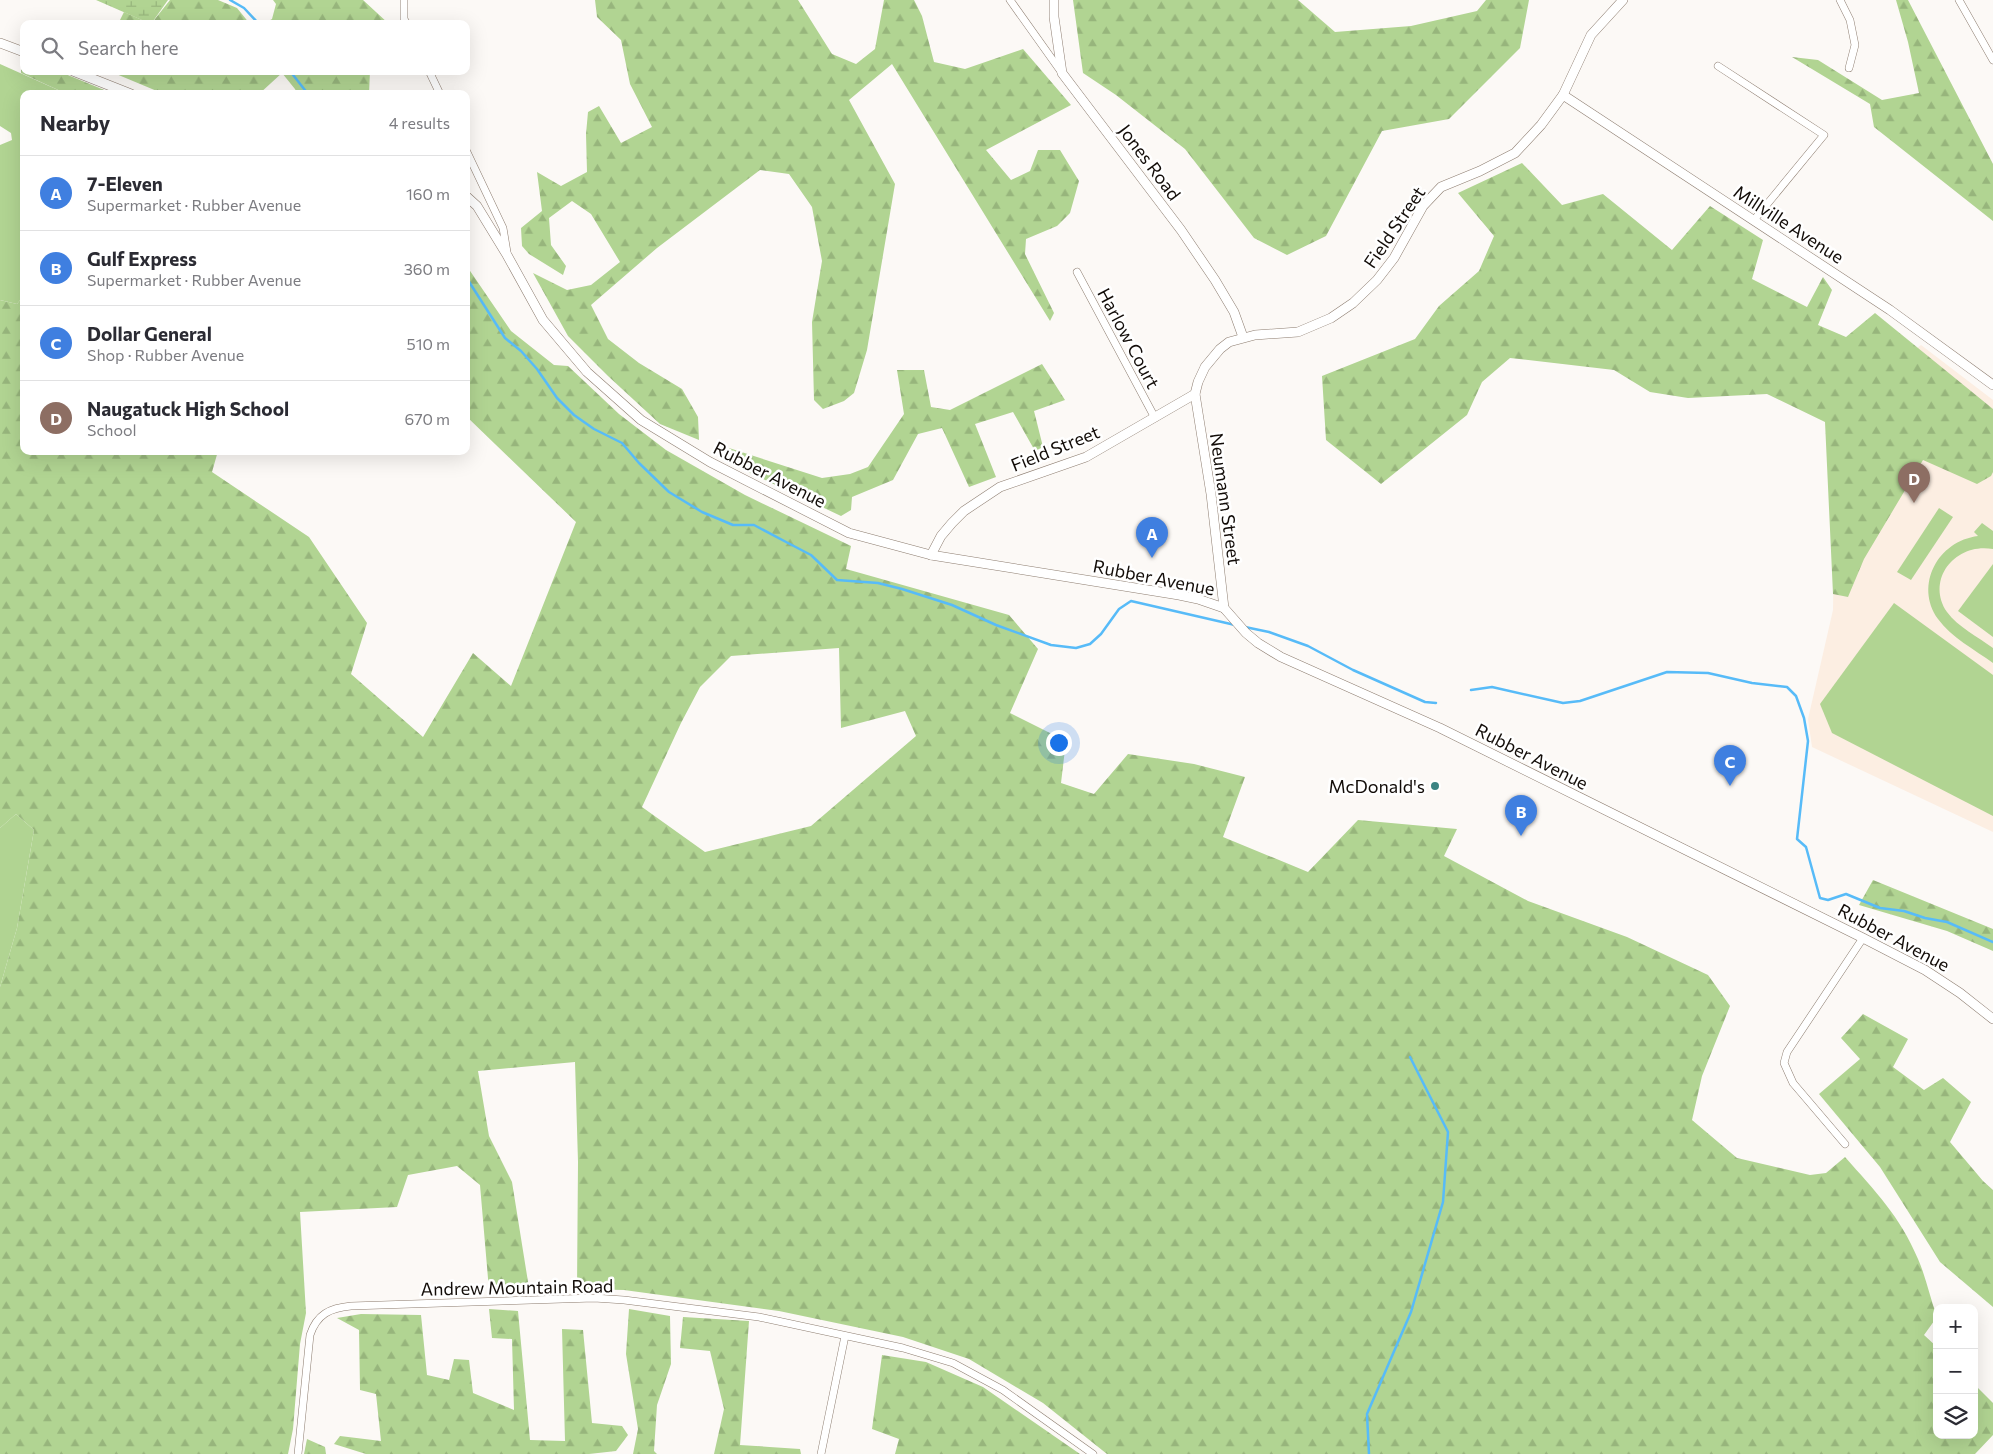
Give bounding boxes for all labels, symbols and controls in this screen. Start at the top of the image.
search box [20,20,470,75]
icon: search [38,34,66,62]
text: Search here [78,36,178,59]
text: Nearby [40,110,110,135]
text: 4 results [389,113,450,132]
street label: Jones Road [1114,120,1186,204]
text: 7-Eleven [87,172,163,195]
street label: Millville Avenue [1730,180,1848,268]
street label: Field Street [1359,182,1429,272]
text: A [50,184,62,203]
text: 160 m [406,184,450,203]
text: Supermarket · Rubber Avenue [87,195,301,214]
text: Gulf Express [87,247,197,270]
text: B [51,259,61,278]
text: 360 m [404,259,450,278]
text: Supermarket · Rubber Avenue [87,270,301,289]
street label: Harlow Court [1093,284,1165,392]
text: Dollar General [87,322,212,345]
text: C [51,334,61,353]
text: 510 m [407,334,450,353]
text: Shop · Rubber Avenue [87,345,244,364]
text: Naugatuck High School [87,397,289,420]
text: D [50,409,62,428]
text: 670 m [404,409,450,428]
text: School [87,420,137,439]
street label: Field Street [1007,420,1103,476]
street label: Neumann Street [1206,432,1246,566]
street label: Rubber Avenue [710,436,830,512]
pin: D [1898,462,1930,503]
pin: A [1136,517,1168,558]
street label: Rubber Avenue [1091,554,1217,600]
street label: Rubber Avenue [1472,718,1592,794]
your location [1046,730,1072,756]
pin: C [1714,745,1746,786]
place label: McDonald's [1328,775,1425,797]
marker: McDonald's [1429,780,1441,792]
pin: B [1505,795,1537,836]
street label: Rubber Avenue [1834,898,1954,976]
street label: Andrew Mountain Road [420,1274,614,1300]
map controls [1933,1304,1978,1439]
button: + [1933,1304,1978,1349]
button: − [1933,1349,1978,1394]
button: layers [1933,1394,1978,1439]

